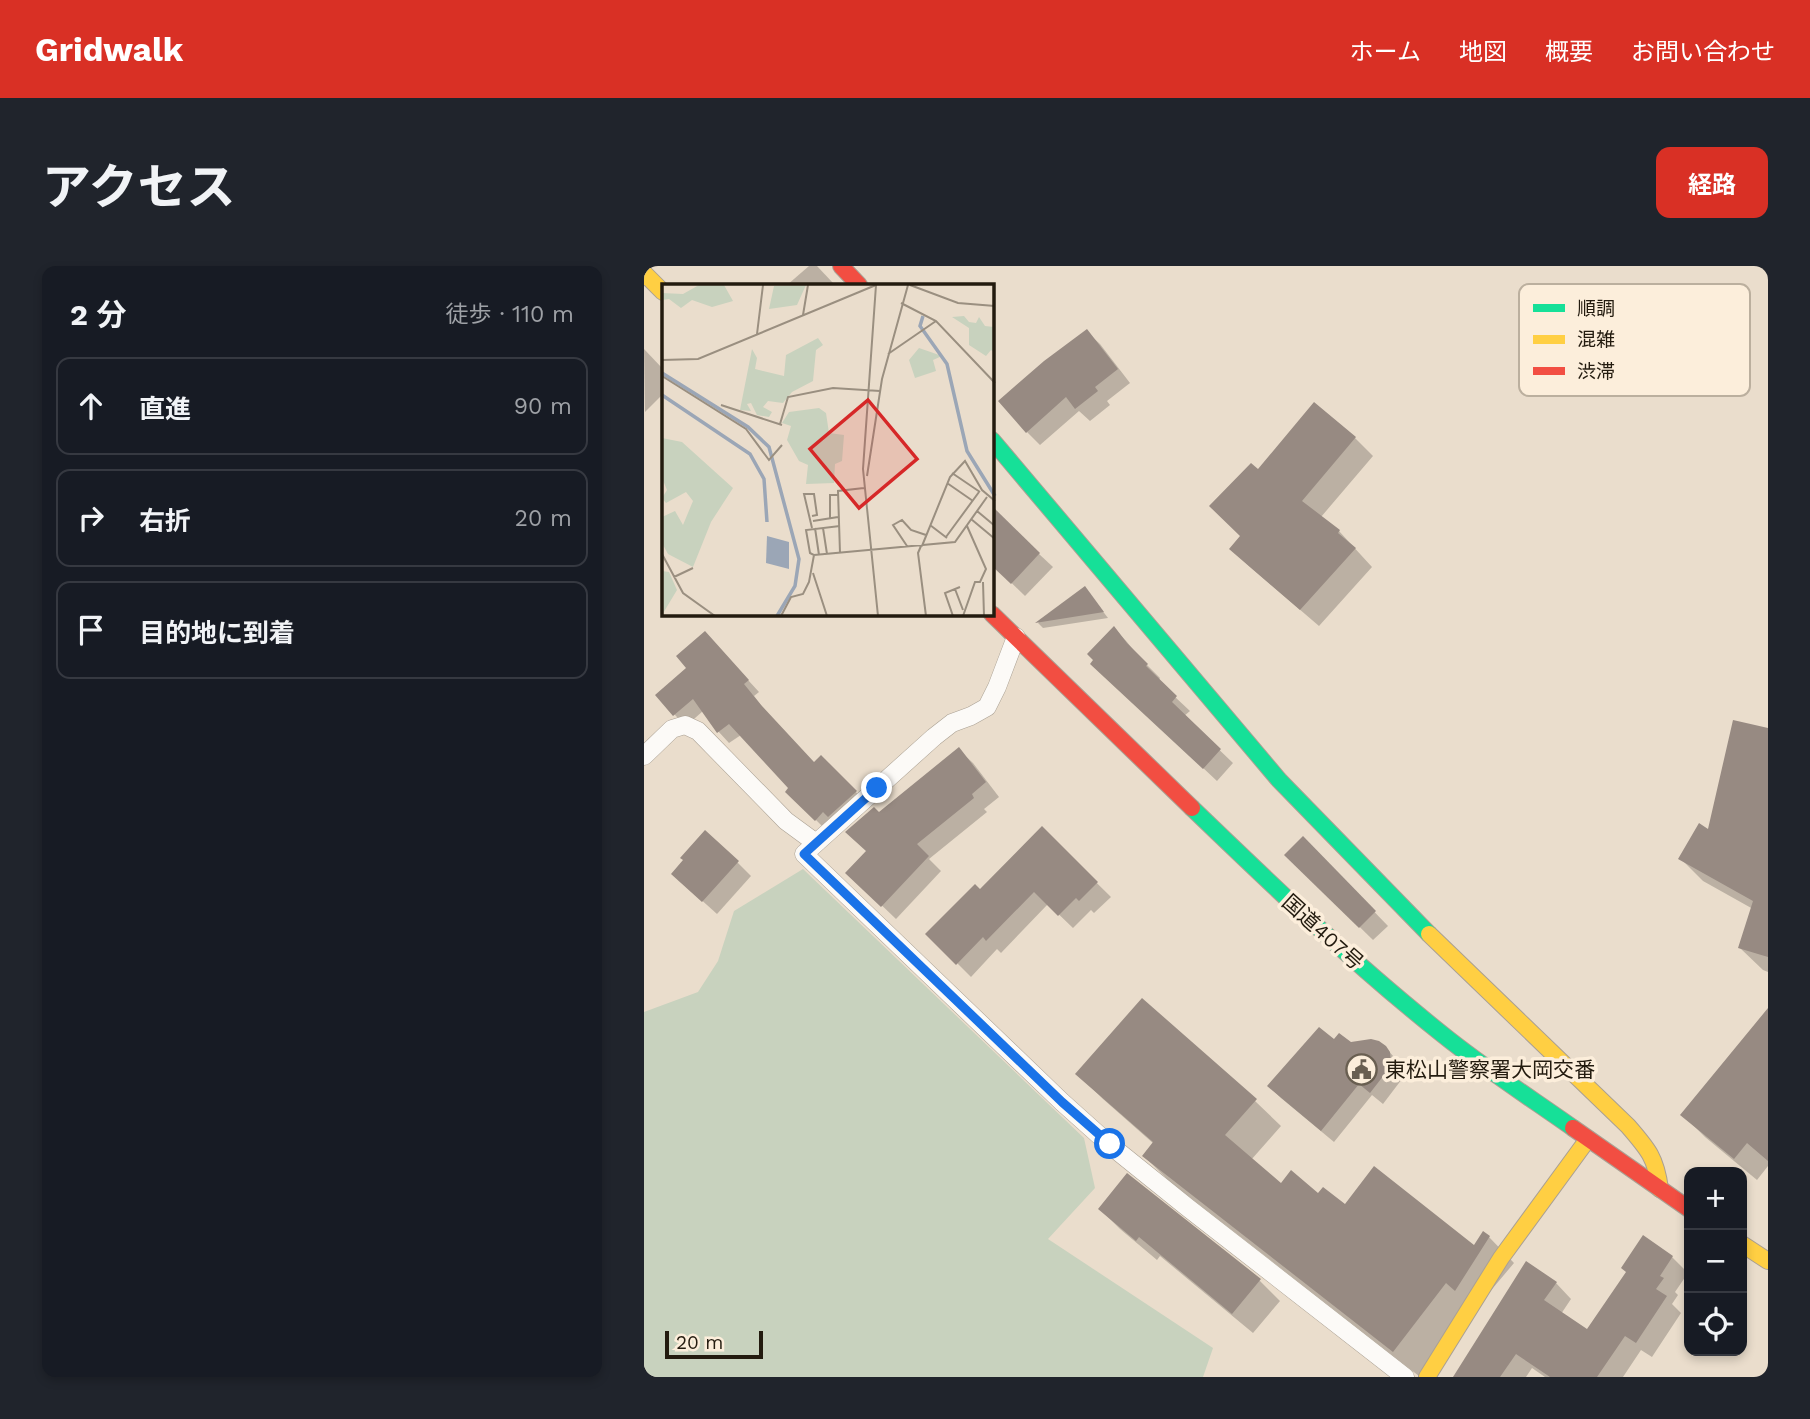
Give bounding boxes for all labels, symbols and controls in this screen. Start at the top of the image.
text: Gridwalk [35,30,183,69]
text: ホーム [1350,38,1421,66]
text: 地図 [1459,38,1507,66]
text: 概要 [1545,38,1593,66]
text: お問い合わせ [1631,38,1775,66]
button: 経路 [1656,147,1768,218]
text: アクセス [42,158,236,216]
inset map [662,284,994,616]
legend [1519,284,1750,396]
text: 2 分 [70,297,126,332]
text: 順調 [1577,297,1615,320]
text: 徒歩 · 110 m [446,301,574,328]
text: 混雑 [1577,328,1615,351]
text: 渋滞 [1577,360,1615,383]
icon: ahead [72,387,110,425]
text: 90 m [514,393,572,420]
text: 直進 [139,394,191,424]
icon: right [72,499,110,537]
text: 20 m [515,505,572,532]
text: 右折 [139,506,191,536]
icon: arrive [72,611,110,649]
text: 目的地に到着 [139,618,295,648]
route end [861,772,892,803]
street label: 国道407号 [1277,889,1369,975]
public building icon: 東松山警察署大岡交番 [1345,1052,1379,1086]
place label: 東松山警察署大岡交番 [1385,1057,1595,1082]
route start [1094,1128,1125,1159]
map controls [1684,1167,1747,1356]
button: + [1684,1167,1747,1230]
button: − [1684,1230,1747,1293]
button: locate [1684,1293,1747,1356]
scale bar [665,1328,763,1360]
text: 20 m [676,1331,723,1354]

